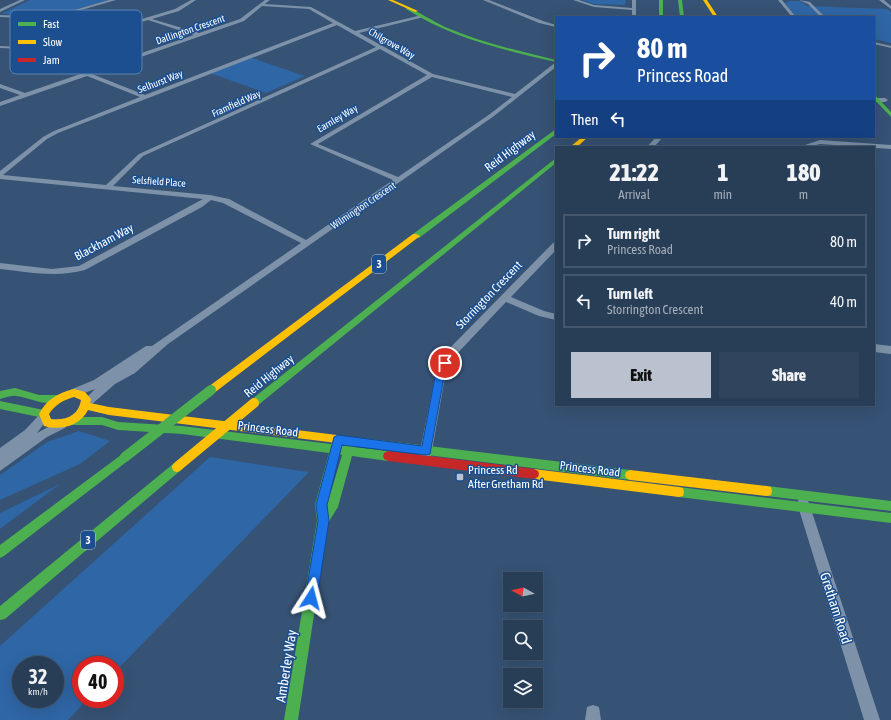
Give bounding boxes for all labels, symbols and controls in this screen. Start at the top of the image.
legend [10,10,142,74]
street label: Dallington Crescent [154,12,226,46]
text: Fast [43,18,59,30]
street label: Chilgrove Way [367,26,417,61]
icon: right [571,32,623,84]
text: 80 m [637,32,687,64]
text: Slow [43,36,62,48]
text: Jam [43,54,60,66]
text: Princess Road [637,65,728,86]
street label: Selhurst Way [136,68,184,95]
street label: Framfield Way [210,88,262,119]
street label: Earnley Way [315,102,359,134]
icon: left [607,108,629,130]
text: Then [571,111,599,128]
street label: Reid Highway [482,127,538,175]
text: 21:22 [610,159,659,186]
text: 1 [717,159,728,186]
text: 180 [787,159,820,186]
street label: Selsfield Place [132,174,187,189]
street label: Wilmington Crescent [329,180,398,231]
text: Arrival [618,187,650,202]
text: min [713,187,732,202]
text: m [799,187,808,202]
street label: Blackham Way [72,221,136,263]
text: Turn right [607,225,660,242]
icon: right [573,230,595,252]
text: 80 m [830,233,857,250]
text: Princess Road [607,242,673,257]
road number: 3 [372,255,386,273]
street label: Storrington Crescent [453,258,525,332]
text: Turn left [607,285,653,302]
icon: left [573,290,595,312]
text: 40 m [830,293,857,310]
text: Storrington Crescent [607,302,704,317]
pin [428,346,462,380]
street label: Reid Highway [241,352,297,400]
icon: arrive [434,352,456,374]
button: Exit [571,352,711,398]
button: Share [719,352,859,398]
street label: Princess Road [237,418,299,440]
street label: Princess Road [559,458,621,480]
place label: Princess Rd After Gretham Rd [468,463,543,491]
marker: Princess Rd After Gretham Rd [455,472,465,482]
road number: 3 [81,531,95,549]
street label: Gretham Road [817,570,855,646]
north arrow [503,572,543,612]
map controls [503,572,543,708]
position arrow [290,577,332,619]
button: search [503,620,543,660]
street label: Amberley Way [272,628,300,704]
speed limit sign: 40 [72,656,124,708]
text: 32 [29,665,47,688]
button: layers [503,668,543,708]
text: km/h [28,686,48,697]

